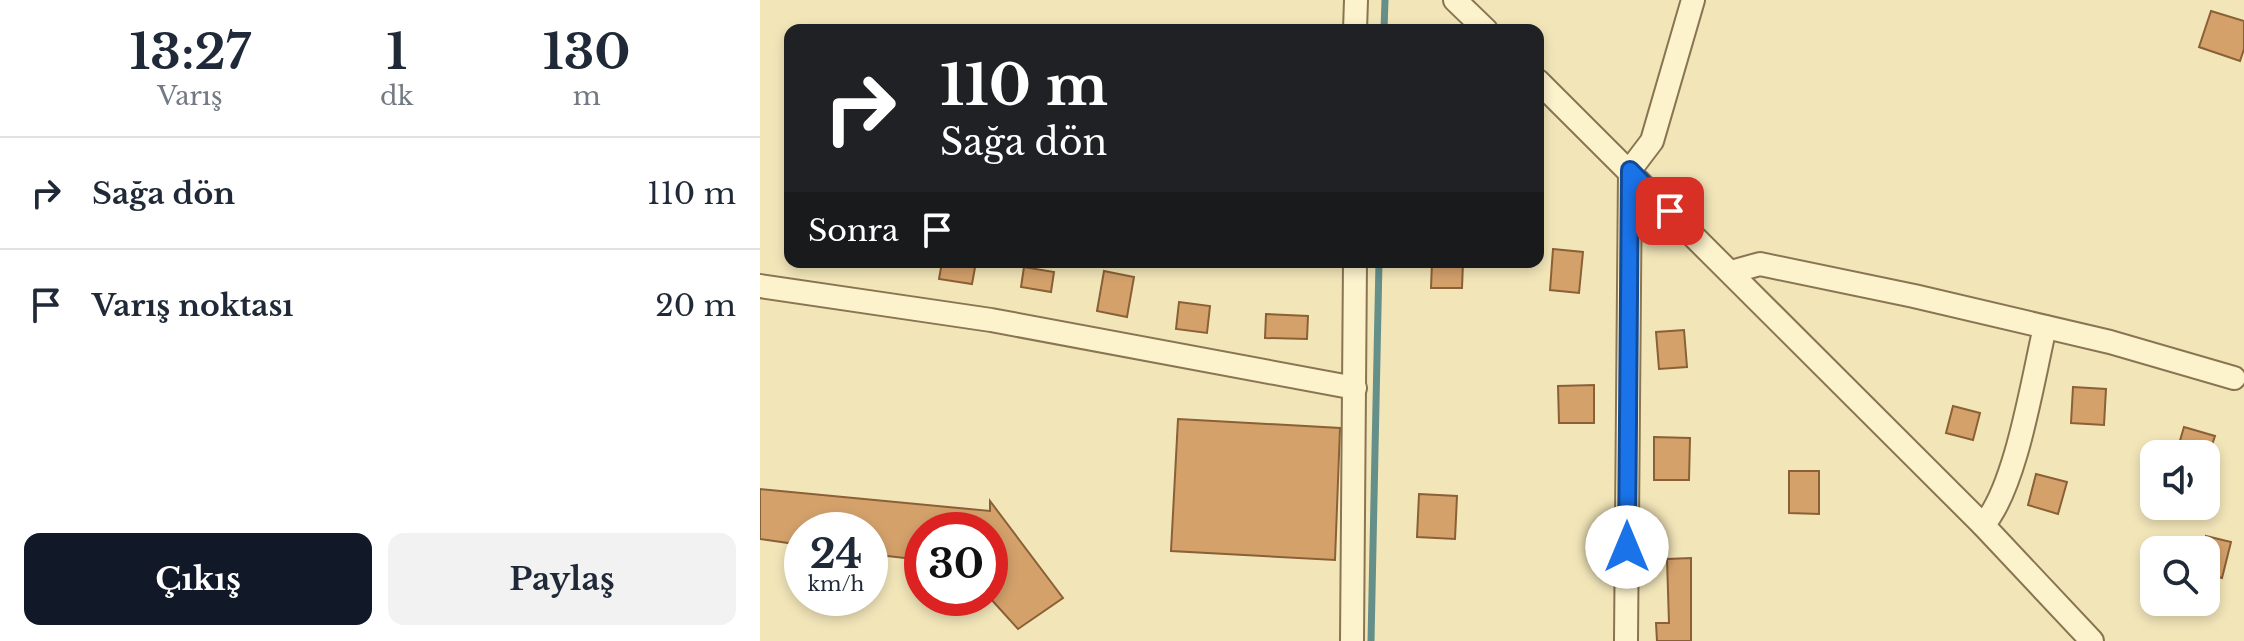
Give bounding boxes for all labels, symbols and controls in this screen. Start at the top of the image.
text: 13:27 [129,22,251,82]
text: 1 [386,22,407,82]
text: 130 [543,22,631,82]
text: 110 m [940,51,1108,120]
icon: right [808,56,912,160]
text: Varış [157,80,223,112]
text: dk [380,80,413,112]
text: m [573,80,601,112]
text: Sağa dön [940,120,1107,165]
icon: right [24,171,68,215]
text: Sağa dön [92,175,235,212]
text: 110 m [647,175,736,212]
pin [1636,177,1704,245]
icon: arrive [1648,189,1692,233]
icon: arrive [915,208,959,252]
text: Sonra [808,212,899,249]
icon: arrive [24,283,68,327]
text: Varış noktası [92,287,293,324]
text: 20 m [655,287,736,324]
map controls [2140,440,2220,616]
button: sound [2140,440,2220,520]
position arrow [1585,505,1669,589]
speed limit sign: 30 [904,512,1008,616]
text: 24 [810,529,862,579]
button: Çıkış [24,533,372,625]
button: Paylaş [388,533,736,625]
button: search [2140,536,2220,616]
text: km/h [808,572,864,596]

